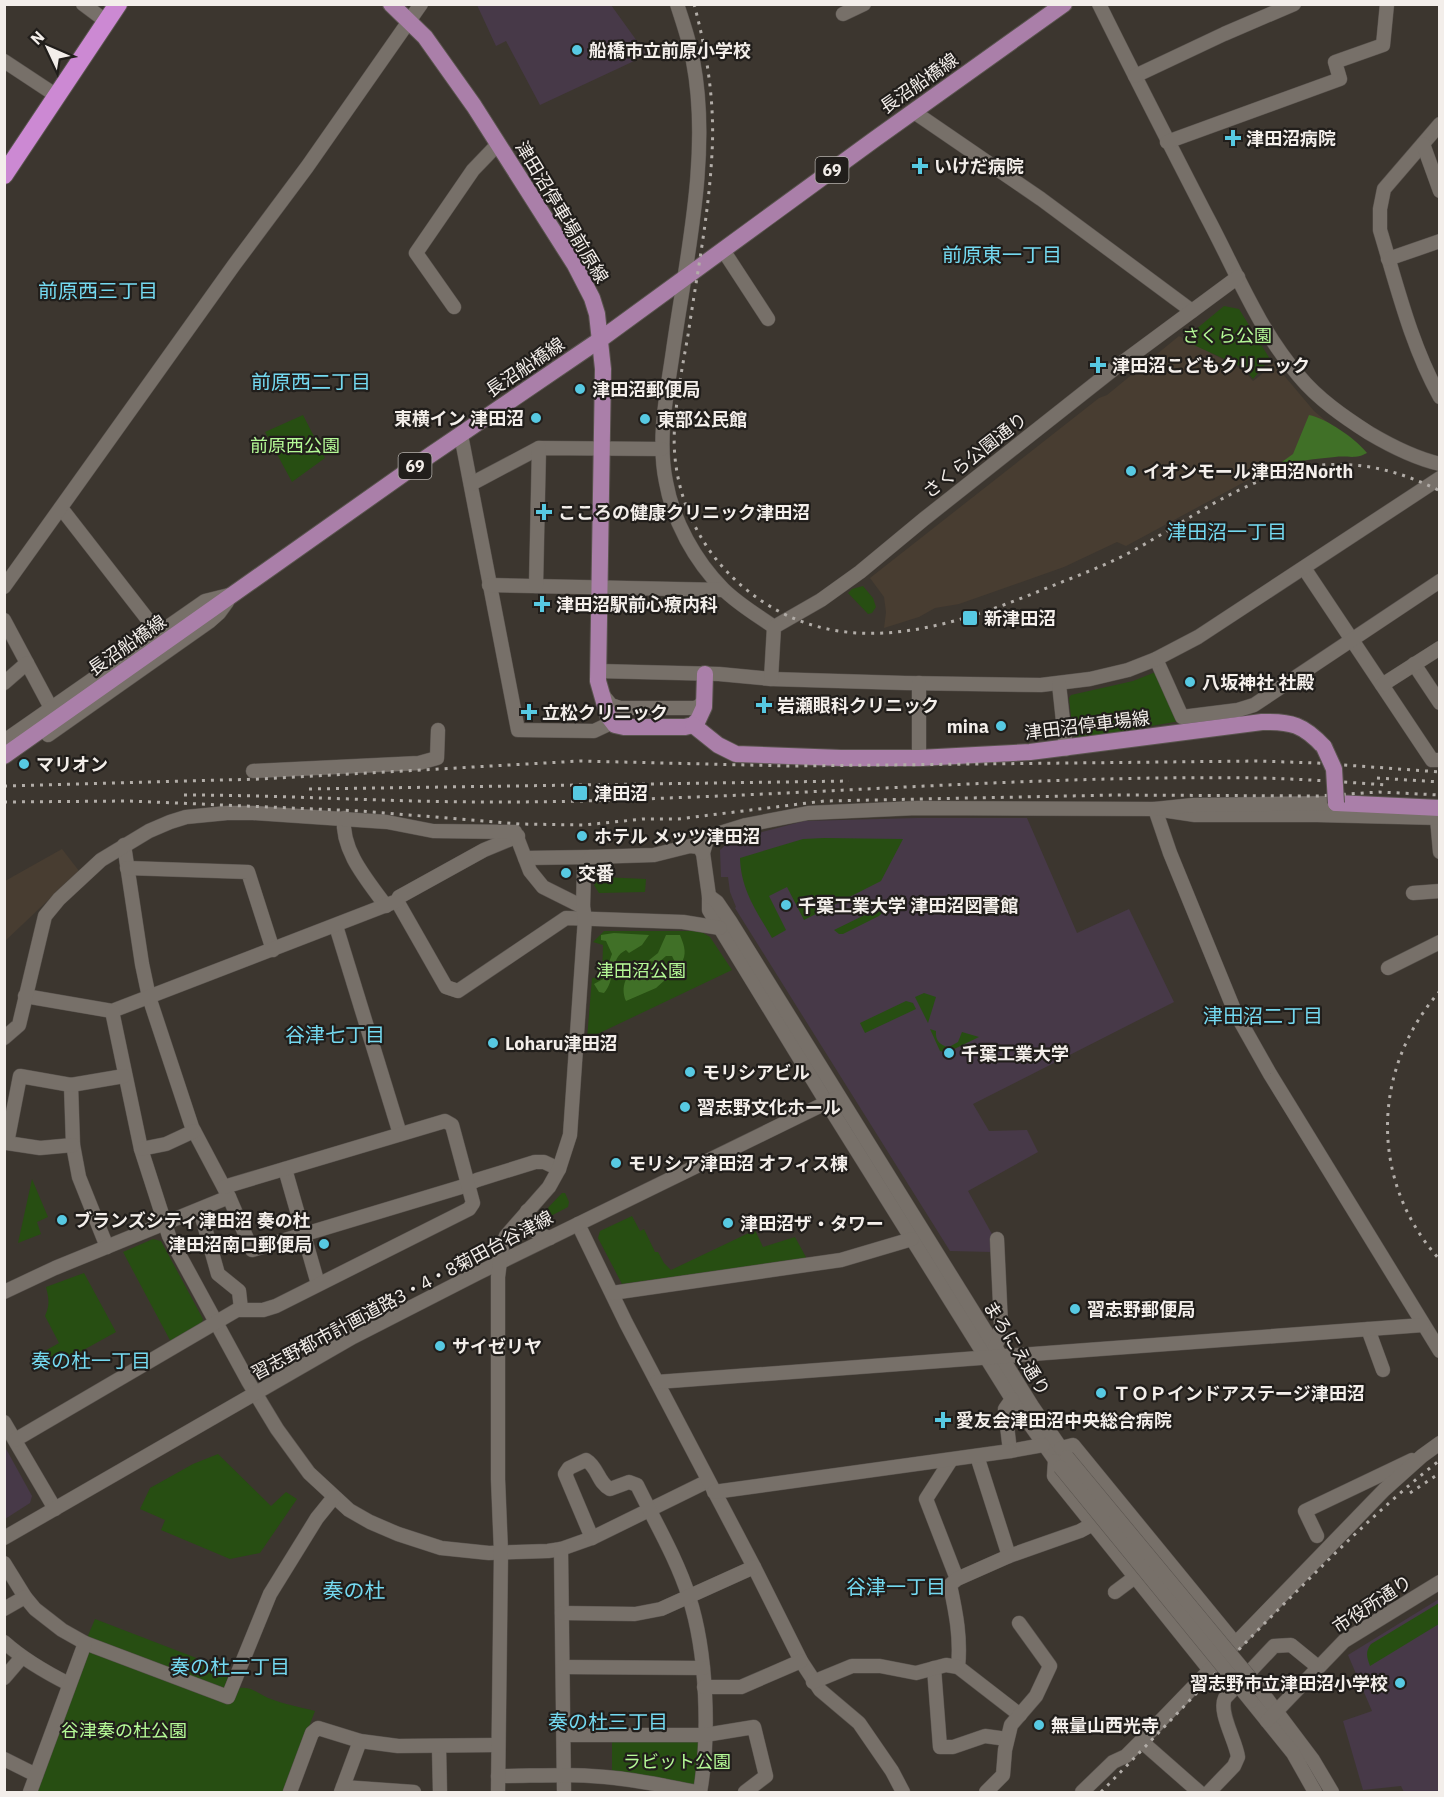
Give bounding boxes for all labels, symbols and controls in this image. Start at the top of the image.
north arrow [18,18,78,78]
text: N [26,26,48,49]
place label: 船橋市立前原小学校 [589,39,751,62]
marker: 船橋市立前原小学校 [570,43,584,57]
street label: 長沼船橋線 [876,48,962,118]
place label: 津田沼病院 [1246,127,1336,150]
marker: 津田沼病院 [1224,129,1242,147]
street label: 津田沼停車場前原線 [510,137,614,287]
place label: いけだ病院 [934,155,1024,178]
road number: 69 [816,157,848,183]
marker: いけだ病院 [911,157,929,175]
district label: 前原東一丁目 [942,241,1062,268]
district label: 前原西三丁目 [38,277,158,304]
park label: さくら公園 [1182,324,1272,347]
street label: 長沼船橋線 [481,332,569,402]
place label: 津田沼こどもクリニック [1112,354,1310,377]
marker: 津田沼こどもクリニック [1089,356,1107,374]
district label: 前原西二丁目 [251,368,371,395]
place label: 津田沼郵便局 [592,378,700,401]
marker: 津田沼郵便局 [573,382,587,396]
place label: 東横イン 津田沼 [394,407,524,430]
street label: さくら公園通り [918,407,1032,503]
place label: 東部公民館 [657,408,747,431]
marker: 東横イン 津田沼 [529,411,543,425]
marker: 東部公民館 [638,412,652,426]
park label: 前原西公園 [250,434,340,457]
road number: 69 [398,453,432,479]
place label: イオンモール津田沼North [1143,460,1353,483]
marker: イオンモール津田沼North [1124,464,1138,478]
place label: こころの健康クリニック津田沼 [558,501,810,524]
marker: こころの健康クリニック津田沼 [535,503,553,521]
district label: 津田沼一丁目 [1167,518,1287,545]
place label: 津田沼駅前心療内科 [556,593,718,616]
marker: 津田沼駅前心療内科 [533,595,551,613]
place label: 新津田沼 [984,607,1056,630]
marker: 新津田沼 [961,609,979,627]
street label: 長沼船橋線 [84,610,170,680]
place label: 八坂神社 社殿 [1202,671,1314,694]
marker: 八坂神社 社殿 [1183,675,1197,689]
place label: 岩瀬眼科クリニック [777,694,939,717]
marker: 岩瀬眼科クリニック [755,696,773,714]
place label: 立松クリニック [542,701,668,724]
marker: 立松クリニック [520,703,538,721]
street label: 津田沼停車場線 [1023,706,1151,744]
place label: mina [947,715,989,738]
marker: mina [994,719,1008,733]
place label: マリオン [36,753,108,776]
marker: マリオン [17,757,31,771]
place label: 津田沼 [594,782,648,805]
marker: 津田沼 [571,784,589,802]
place label: ホテル メッツ津田沼 [594,825,760,848]
marker: ホテル メッツ津田沼 [575,829,589,843]
place label: 交番 [578,862,614,885]
marker: 交番 [559,866,573,880]
place label: 千葉工業大学 津田沼図書館 [798,894,1018,917]
marker: 千葉工業大学 津田沼図書館 [779,898,793,912]
park label: 津田沼公園 [596,959,686,982]
district label: 津田沼二丁目 [1203,1002,1323,1029]
district label: 谷津七丁目 [285,1021,385,1048]
place label: Loharu津田沼 [505,1032,617,1055]
marker: Loharu津田沼 [486,1036,500,1050]
place label: 千葉工業大学 [961,1042,1069,1065]
marker: 千葉工業大学 [942,1046,956,1060]
place label: モリシアビル [702,1061,810,1084]
marker: モリシアビル [683,1065,697,1079]
place label: 習志野文化ホール [697,1096,841,1119]
marker: 習志野文化ホール [678,1100,692,1114]
place label: モリシア津田沼 オフィス棟 [628,1152,848,1175]
marker: モリシア津田沼 オフィス棟 [609,1156,623,1170]
street label: 習志野都市計画道路3・4・8菊田台谷津線 [247,1205,557,1385]
place label: ブランズシティ津田沼 奏の杜 [74,1209,311,1232]
place label: 津田沼ザ・タワー [740,1212,884,1235]
marker: ブランズシティ津田沼 奏の杜 [55,1213,69,1227]
marker: 津田沼ザ・タワー [721,1216,735,1230]
place label: 津田沼南口郵便局 [168,1233,312,1256]
marker: 津田沼南口郵便局 [317,1237,331,1251]
street label: まろにえ通り [979,1296,1055,1400]
place label: 習志野郵便局 [1087,1298,1195,1321]
marker: 習志野郵便局 [1068,1302,1082,1316]
place label: サイゼリヤ [452,1335,542,1358]
marker: サイゼリヤ [433,1339,447,1353]
district label: 奏の杜一丁目 [31,1347,151,1374]
place label: ＴＯＰインドアステージ津田沼 [1113,1382,1365,1405]
marker: ＴＯＰインドアステージ津田沼 [1094,1386,1108,1400]
place label: 愛友会津田沼中央総合病院 [956,1409,1172,1432]
marker: 愛友会津田沼中央総合病院 [934,1411,952,1429]
street label: 市役所通り [1328,1570,1416,1638]
district label: 谷津一丁目 [846,1573,946,1600]
district label: 奏の杜 [323,1576,386,1604]
district label: 奏の杜二丁目 [170,1653,290,1680]
place label: 習志野市立津田沼小学校 [1190,1672,1388,1695]
marker: 習志野市立津田沼小学校 [1393,1676,1407,1690]
district label: 奏の杜三丁目 [548,1708,668,1735]
place label: 無量山西光寺 [1051,1714,1159,1737]
marker: 無量山西光寺 [1032,1718,1046,1732]
park label: 谷津奏の杜公園 [61,1719,187,1742]
park label: ラビット公園 [623,1750,731,1773]

